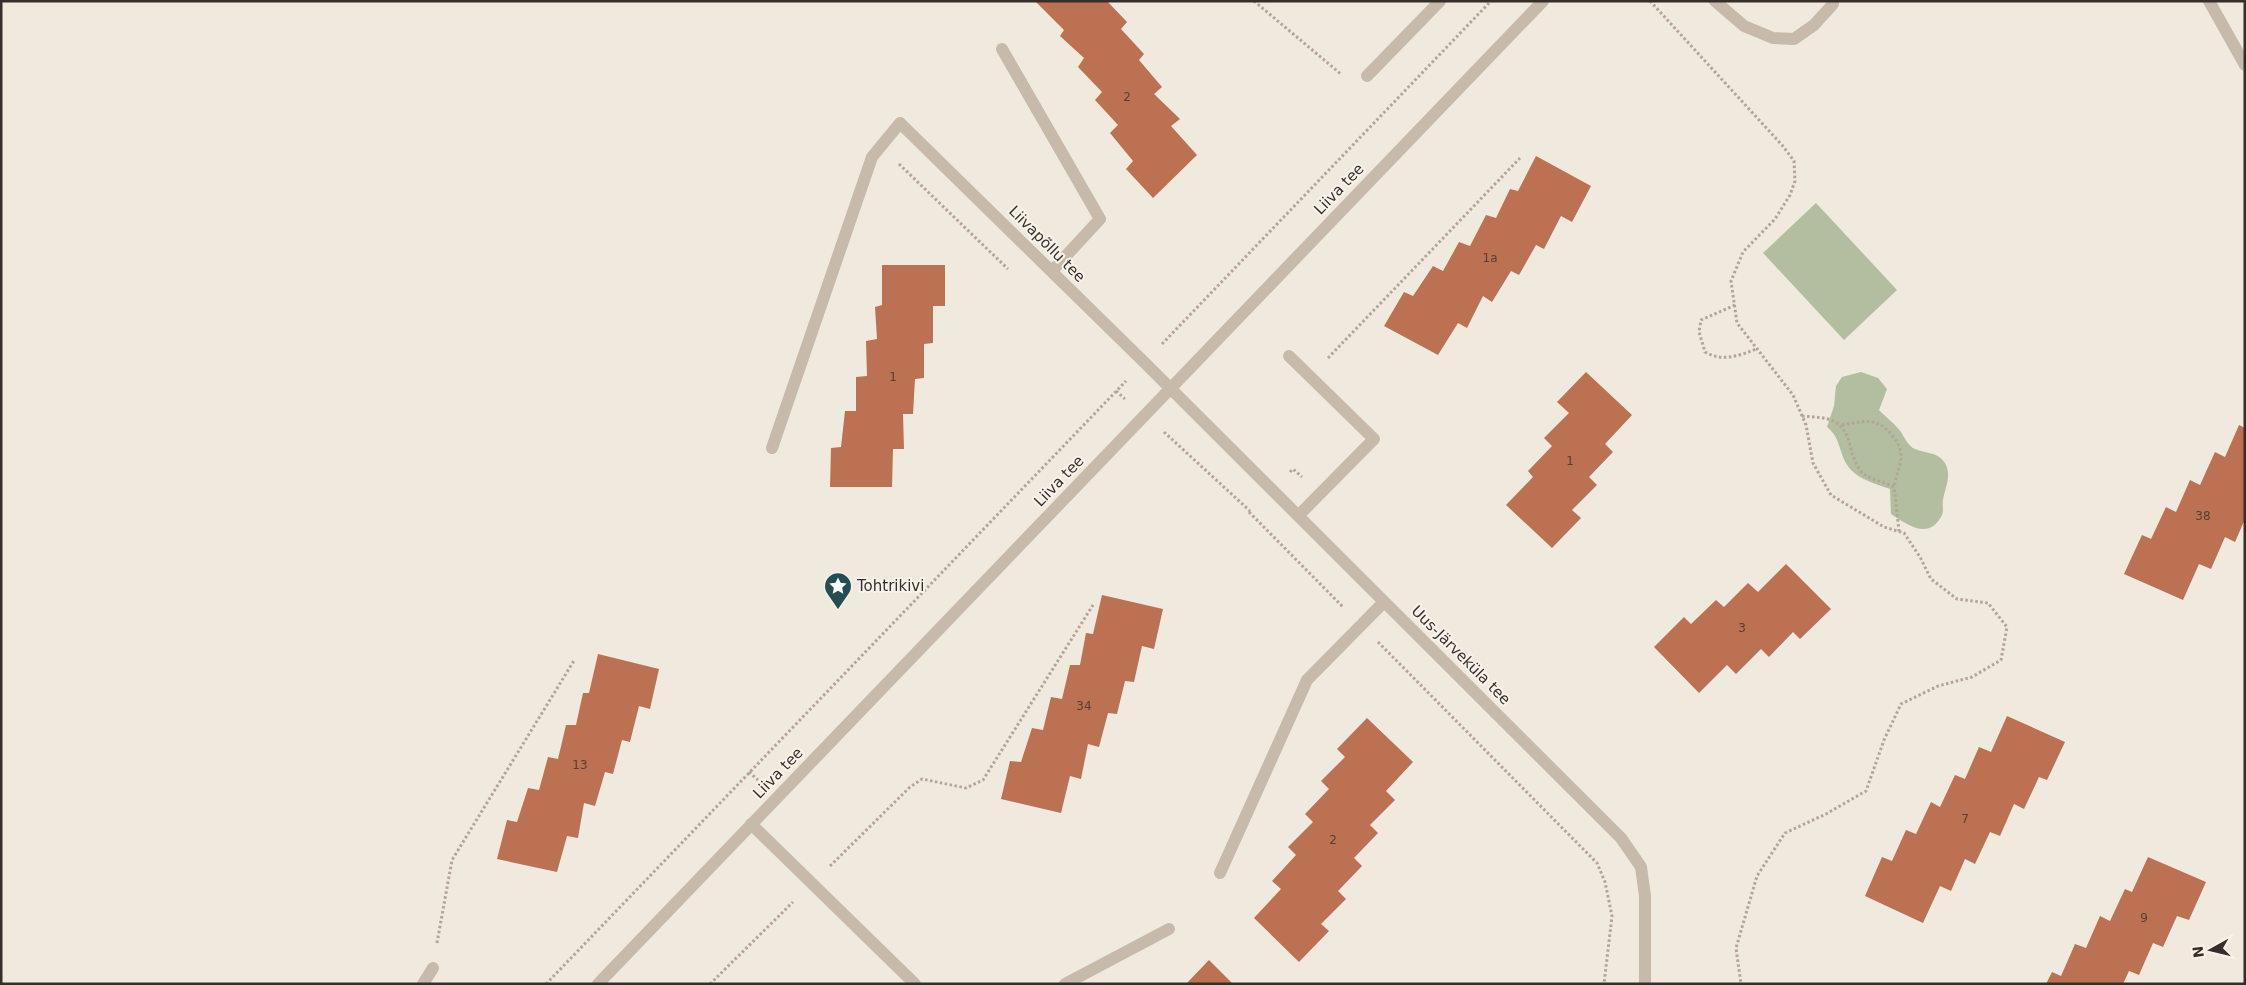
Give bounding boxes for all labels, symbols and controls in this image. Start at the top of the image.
house number: 2 [1123,90,1131,104]
street label: Liiva tee [1310,160,1368,218]
street label: Liivapõllu tee [1005,202,1089,286]
house number: 1a [1483,251,1498,265]
house number: 1 [889,370,897,384]
street label: Liiva tee [1030,452,1088,510]
house number: 1 [1566,454,1574,468]
house number: 38 [2195,509,2211,523]
place icon: Tohtrikivi [823,571,853,610]
place label: Tohtrikivi [856,577,924,595]
street label: Uus-Järveküla tee [1408,602,1514,708]
house number: 3 [1738,621,1746,635]
house number: 34 [1076,699,1092,713]
street label: Liiva tee [749,744,807,802]
house number: 13 [572,758,588,772]
house number: 7 [1961,812,1969,826]
house number: 2 [1329,833,1337,847]
house number: 9 [2140,911,2148,925]
north arrow [2186,925,2236,975]
text: N [2189,945,2207,959]

